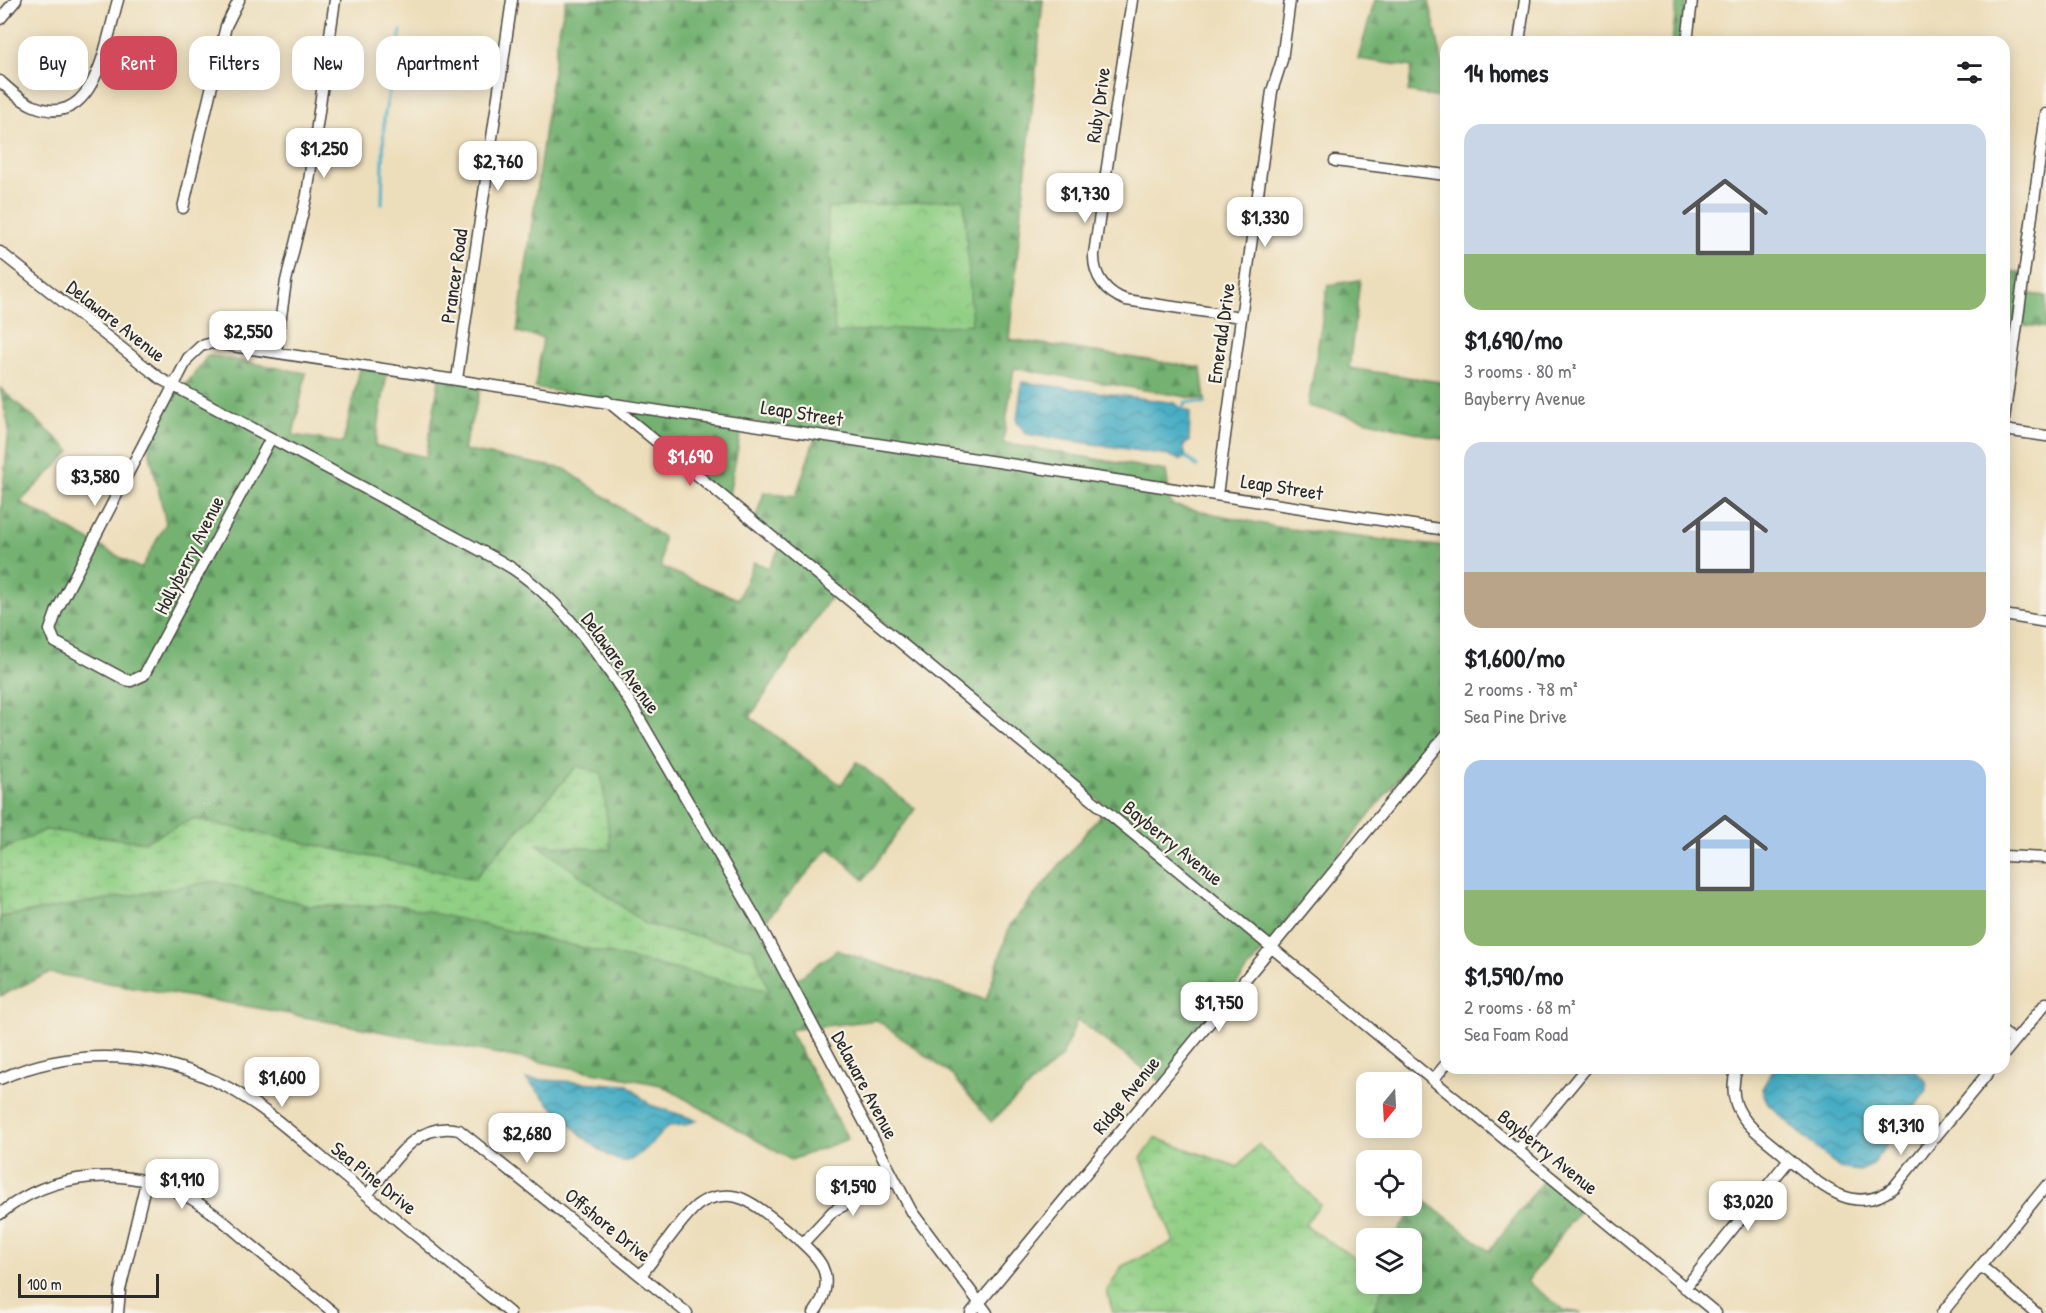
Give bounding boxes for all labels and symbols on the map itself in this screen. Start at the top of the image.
street label: Ruby Drive [1079,65,1116,144]
pin: $1,250 [275,128,373,179]
pin: $2,760 [449,141,547,192]
pin: $1,730 [1036,173,1134,224]
pin: $1,330 [1216,197,1314,248]
street label: Prancer Road [434,227,474,325]
street label: Delaware Avenue [61,273,171,368]
street label: Emerald Drive [1200,281,1241,385]
pin: $2,550 [199,311,297,362]
street label: Leap Street [759,393,846,433]
pin: $1,690 [641,436,739,487]
pin: $3,580 [46,456,144,507]
street label: Leap Street [1239,467,1326,507]
street label: Hollyberry Avenue [147,491,230,619]
street label: Delaware Avenue [576,607,667,719]
street label: Bayberry Avenue [1117,794,1229,891]
pin: $1,750 [1170,982,1268,1033]
street label: Delaware Avenue [826,1026,905,1144]
street label: Ridge Avenue [1086,1050,1166,1140]
pin: $1,600 [233,1057,331,1108]
north arrow [1356,1072,1422,1138]
street label: Bayberry Avenue [1492,1103,1604,1200]
pin: $1,310 [1852,1105,1950,1156]
pin: $2,680 [478,1113,576,1164]
street label: Sea Pine Drive [326,1135,423,1221]
pin: $1,910 [133,1159,231,1210]
pin: $1,590 [804,1166,902,1217]
street label: Offshore Drive [560,1181,657,1268]
pin: $3,020 [1699,1181,1797,1232]
scale bar [18,1271,159,1298]

